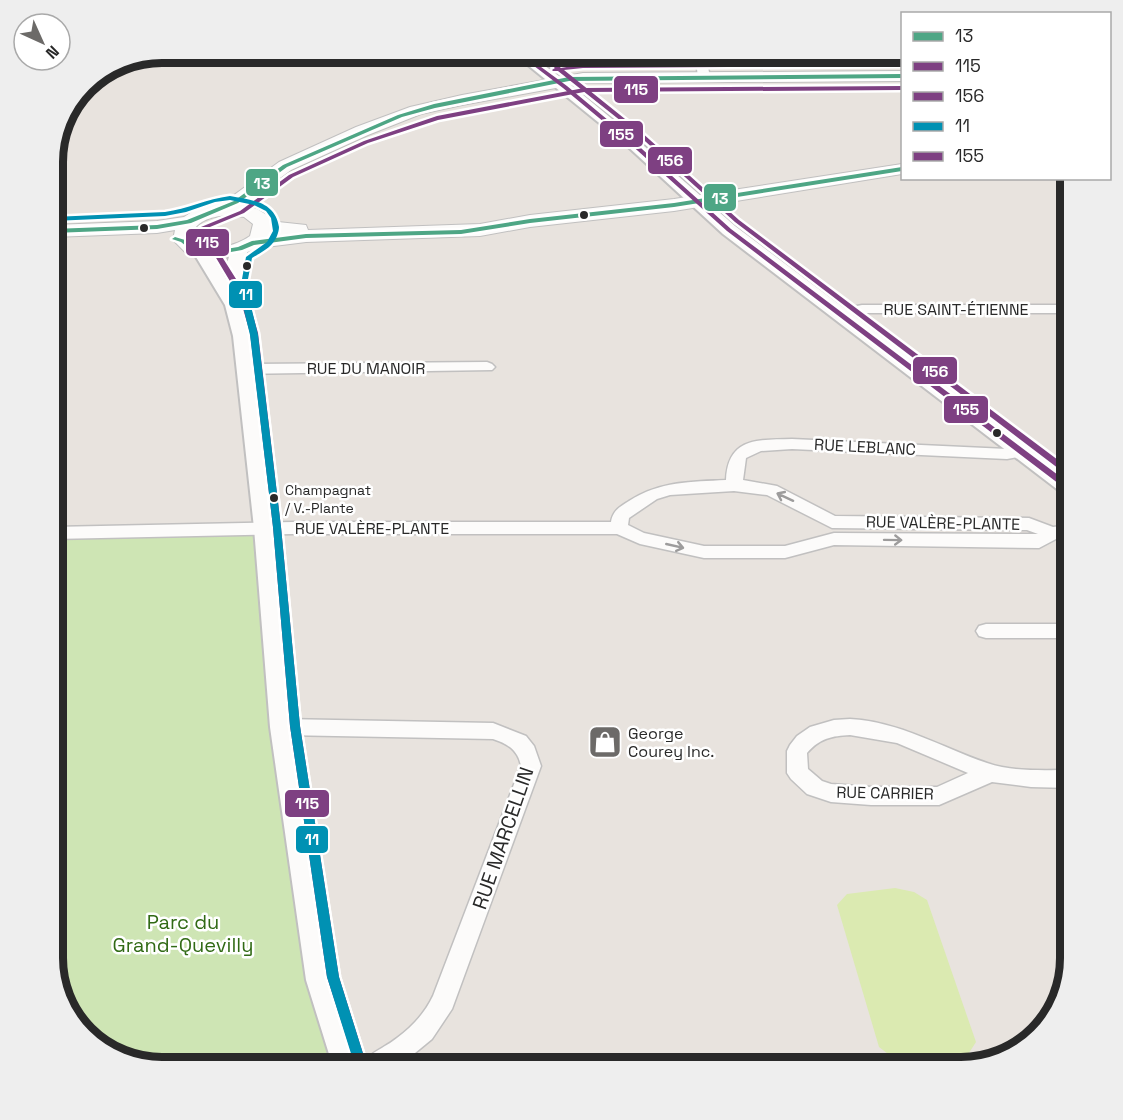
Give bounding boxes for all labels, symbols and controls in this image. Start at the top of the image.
north arrow [12,12,72,72]
legend [901,12,1111,180]
text: 13 [955,24,973,47]
text: N [41,41,63,63]
text: 115 [955,54,981,77]
line badge: 115 [613,75,659,104]
text: 115 [624,79,648,100]
text: 156 [955,84,984,107]
text: 11 [955,114,970,137]
line badge: 155 [599,120,644,148]
text: 155 [608,124,635,145]
text: 155 [955,144,984,167]
line badge: 156 [647,146,693,175]
text: 156 [657,150,683,171]
line badge: 13 [245,168,279,197]
text: 13 [254,173,271,194]
line badge: 13 [703,183,737,212]
text: 13 [712,188,729,209]
unlabelled marker [578,209,590,221]
unlabelled marker [138,222,150,234]
line badge: 115 [185,228,230,257]
text: 115 [195,232,219,253]
unlabelled marker [241,260,253,272]
line badge: 11 [228,280,263,309]
text: 11 [239,284,253,305]
street label: RUE SAINT-ÉTIENNE [883,299,1029,320]
line badge: 156 [912,356,958,385]
street label: RUE DU MANOIR [307,358,425,379]
text: 156 [922,361,948,382]
line badge: 155 [943,395,989,424]
text: 155 [953,399,980,420]
unlabelled marker [991,427,1003,439]
street label: RUE LEBLANC [814,434,916,460]
place label: Champagnat / V.-Plante [285,481,371,517]
one-way arrow [777,491,795,503]
marker: Champagnat / V.-Plante [268,492,280,504]
street label: RUE VALÈRE-PLANTE [866,511,1020,535]
street label: RUE VALÈRE-PLANTE [295,518,449,539]
one-way arrow [882,534,902,546]
one-way arrow [665,541,684,552]
place label: George Courey Inc. [628,723,714,762]
shop icon: George Courey Inc. [587,724,623,760]
street label: RUE MARCELLIN [466,763,540,913]
street label: RUE CARRIER [836,782,934,804]
line badge: 115 [284,789,330,818]
text: 115 [295,793,319,814]
line badge: 11 [295,825,329,854]
text: 11 [305,829,319,850]
park label: Parc du Grand-Quevilly [113,909,253,958]

